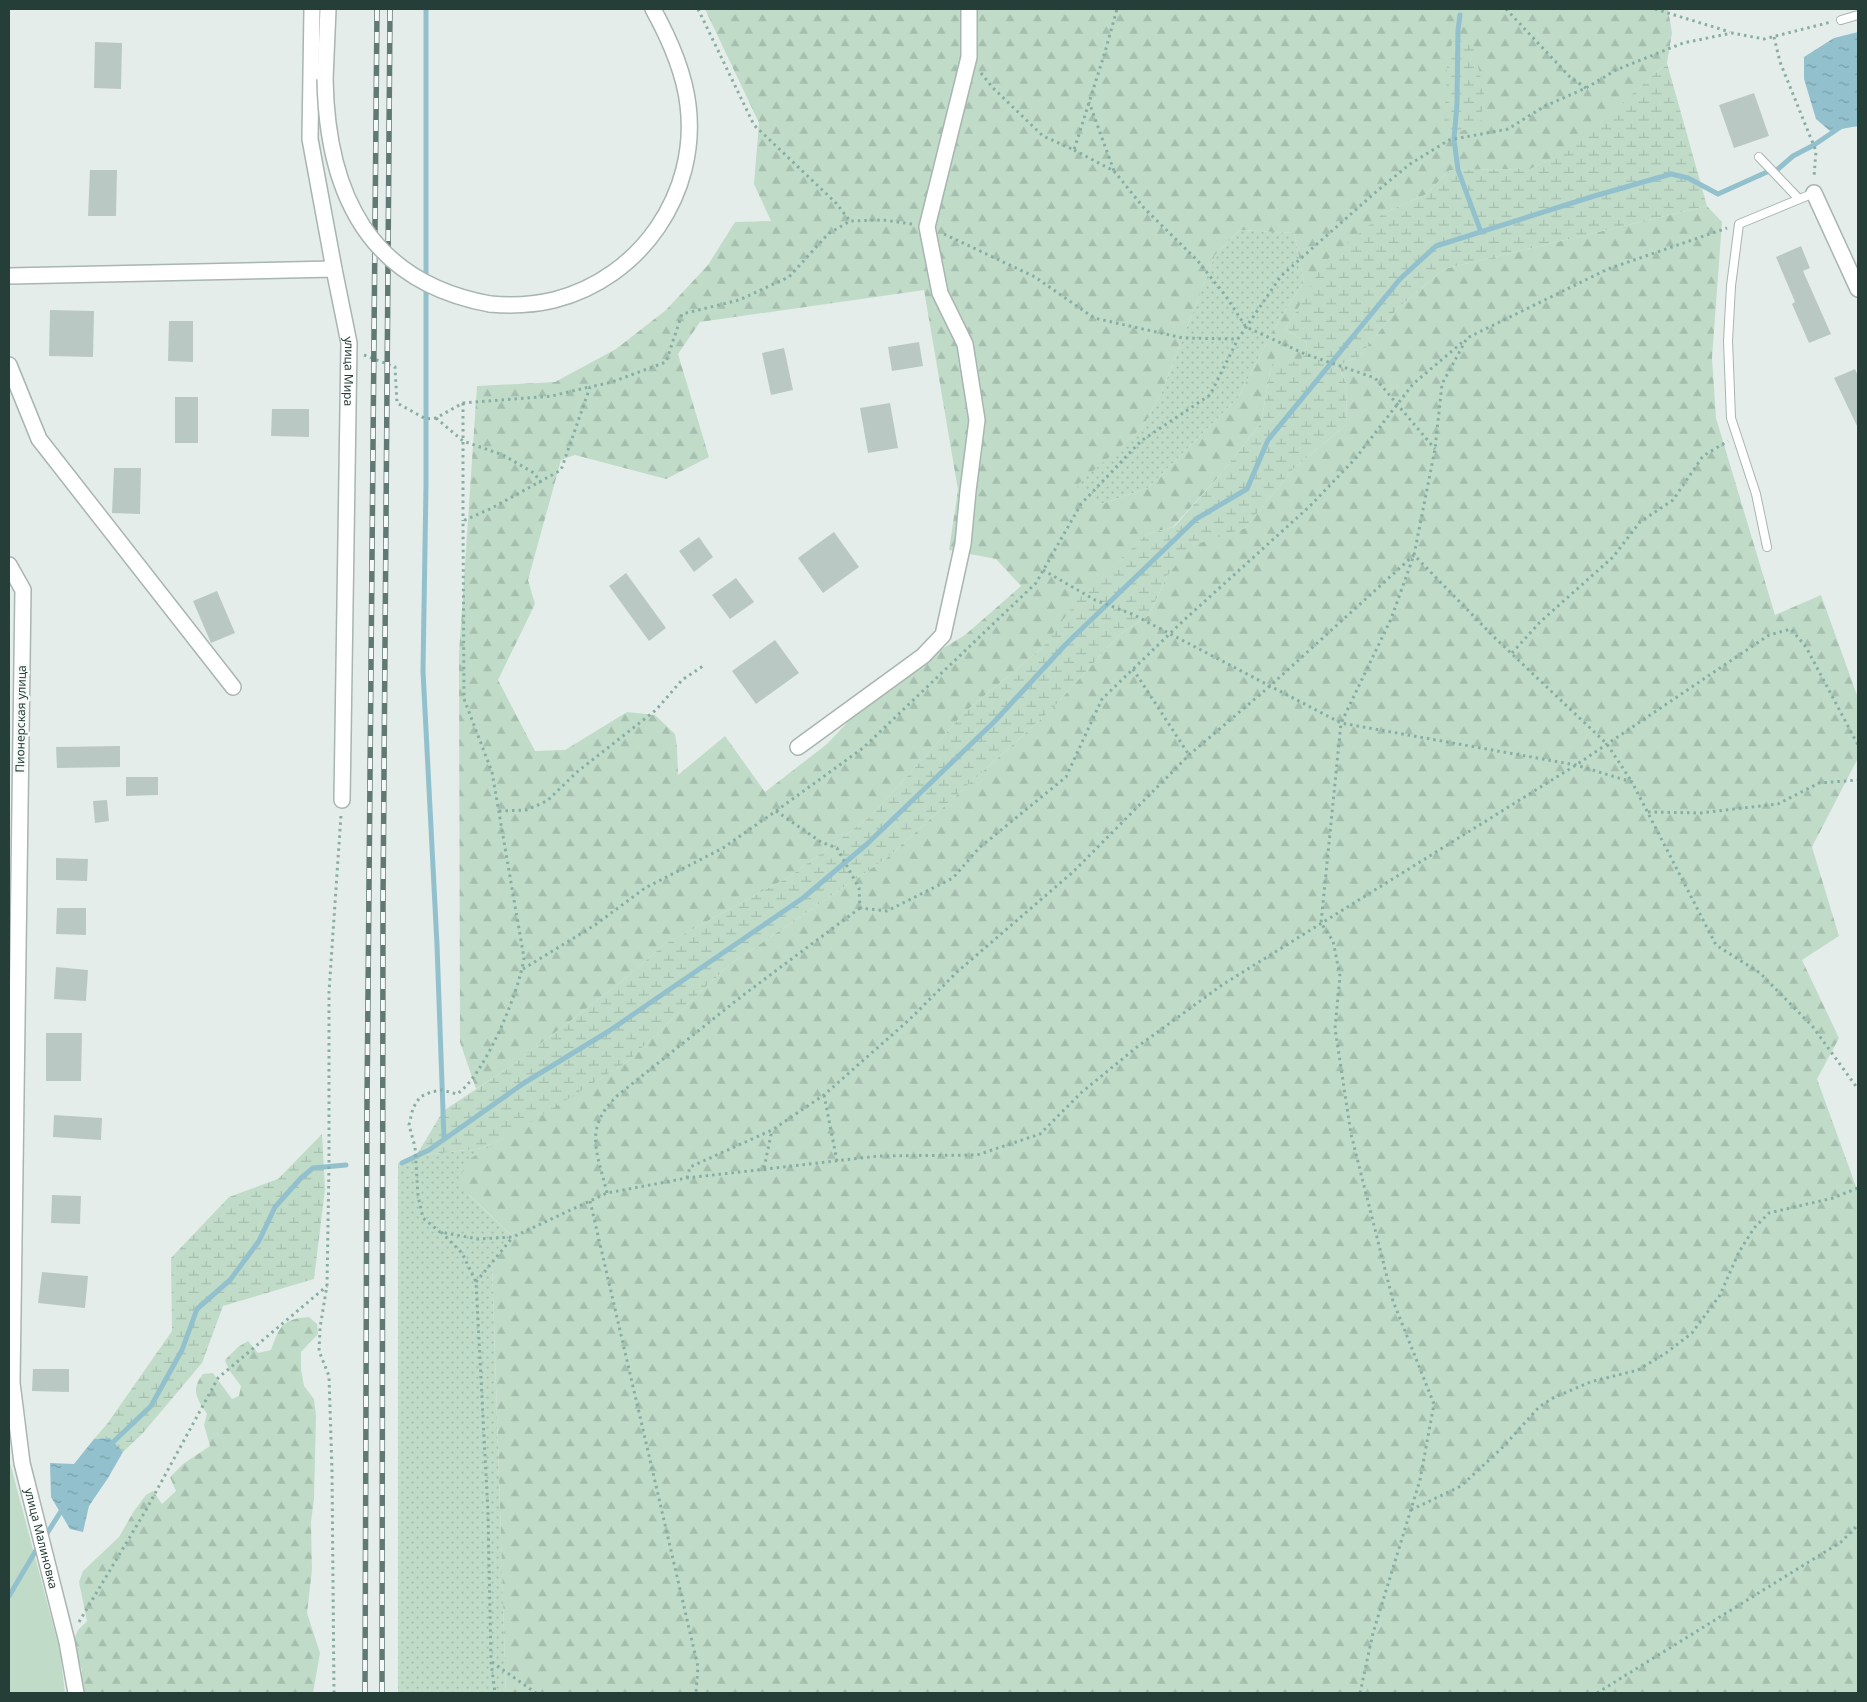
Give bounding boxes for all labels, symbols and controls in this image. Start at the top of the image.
street label: улица Мира [340,335,358,406]
street label: Пионерская улица [11,665,30,773]
street label: улица Малиновка [21,1486,62,1590]

